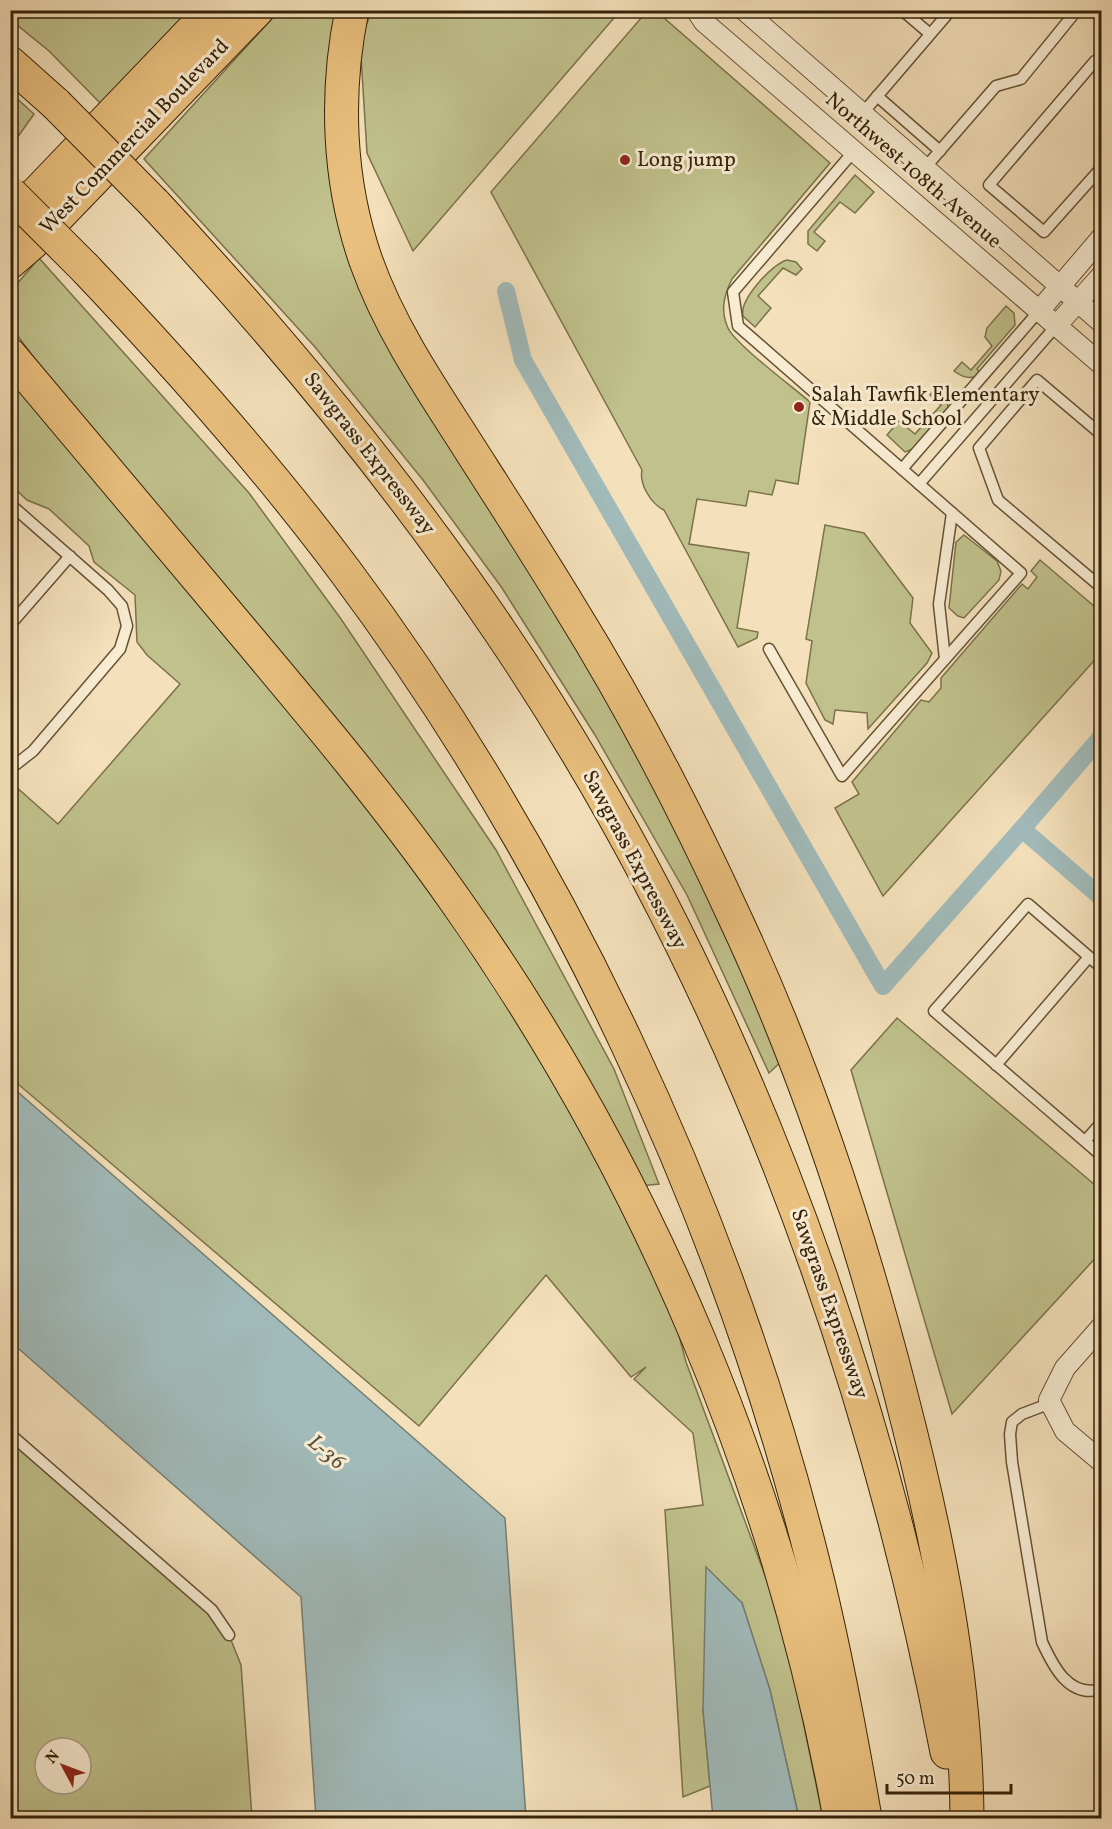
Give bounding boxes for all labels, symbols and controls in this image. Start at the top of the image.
street label: West Commercial Boulevard [34,33,236,241]
street label: Northwest 108th Avenue [818,86,1008,256]
place label: Long jump [637,146,736,175]
marker: Long jump [618,153,632,167]
street label: Sawgrass Expressway [296,367,442,542]
place label: Salah Tawfik Elementary & Middle School [811,381,1040,434]
marker: Salah Tawfik Elementary & Middle School [792,400,806,414]
street label: Sawgrass Expressway [574,765,694,955]
street label: Sawgrass Expressway [783,1205,875,1403]
water label: L-36 [300,1428,352,1478]
north arrow [33,1736,93,1796]
text: N [41,1746,66,1769]
scale bar [887,1757,1012,1795]
text: 50 m [896,1767,935,1792]

